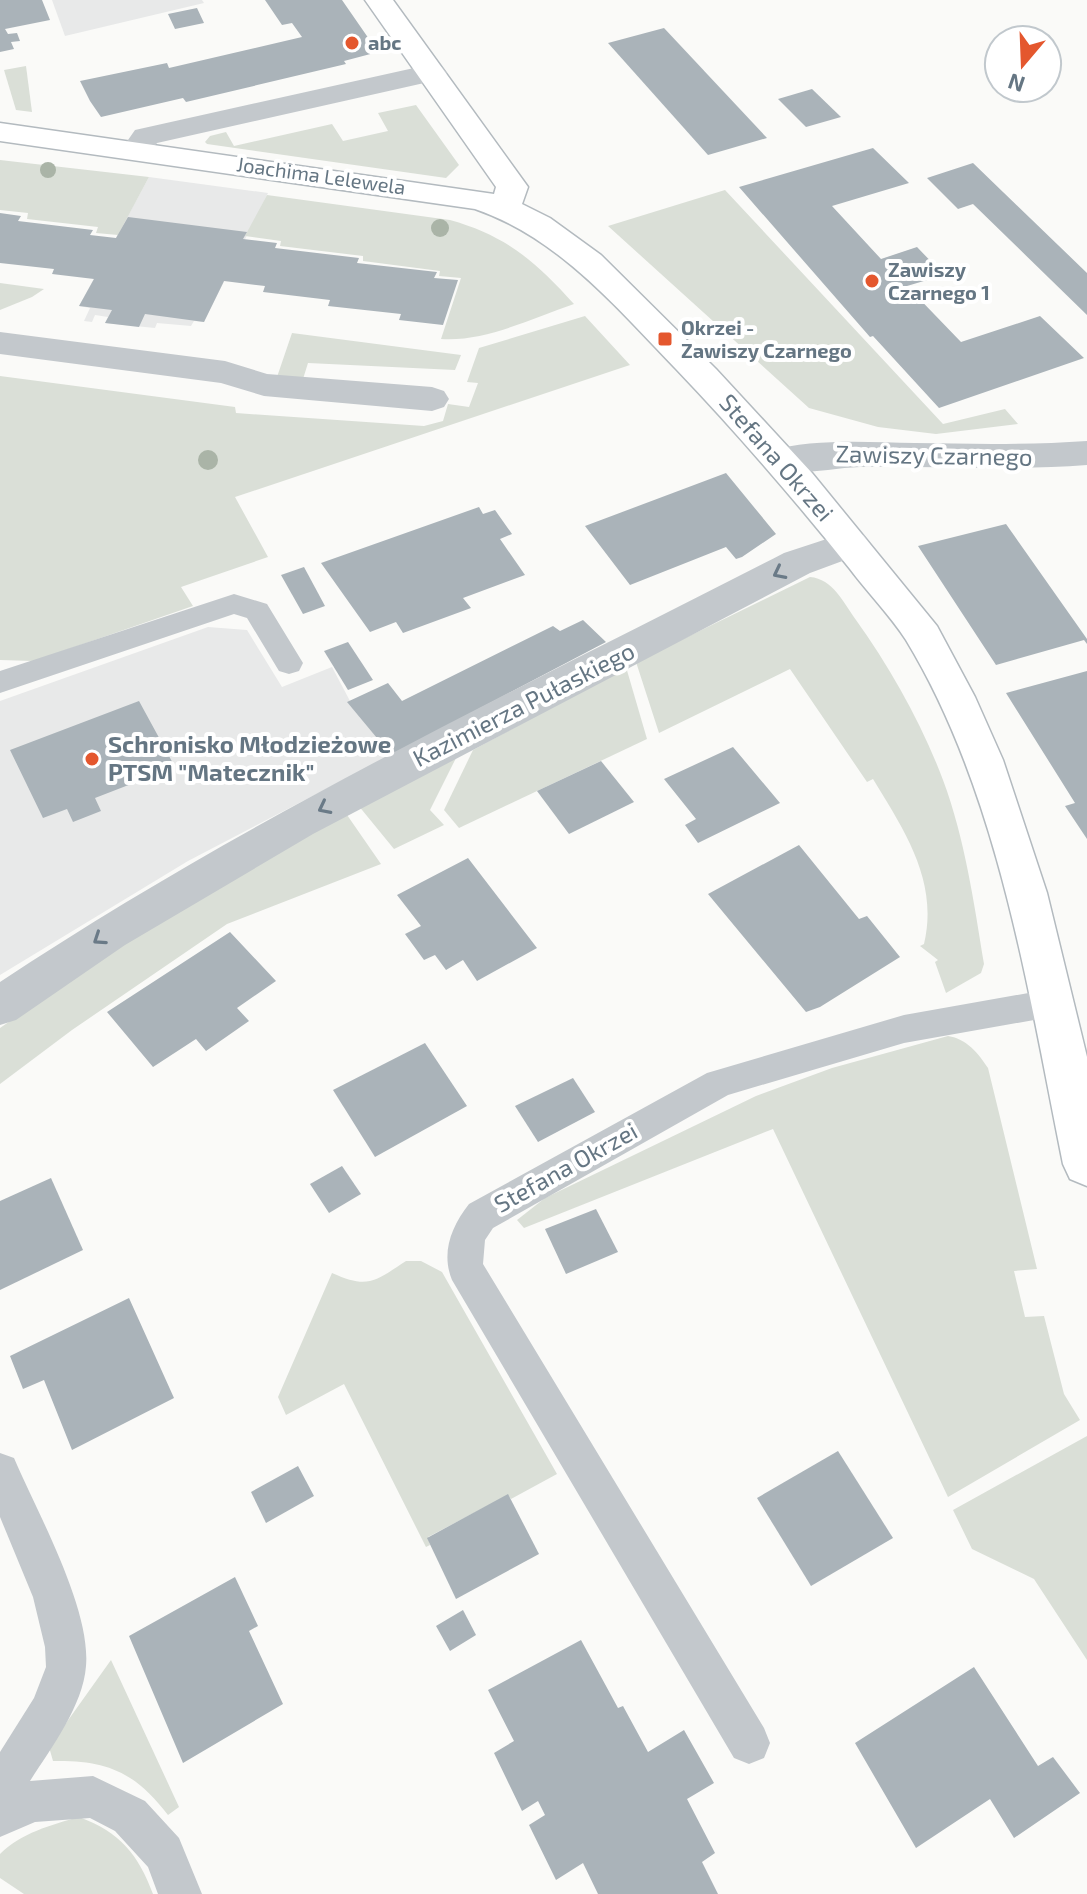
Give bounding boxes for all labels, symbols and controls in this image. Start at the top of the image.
north arrow [983,24,1063,104]
place label: abc [368,30,401,54]
marker: abc [343,34,361,52]
text: N [1004,69,1028,99]
street label: Joachima Lelewela [235,151,407,199]
place label: Zawiszy Czarnego 1 [888,257,990,304]
marker: Zawiszy Czarnego 1 [863,272,881,290]
place label: Okrzei - Zawiszy Czarnego [681,315,852,363]
marker: Okrzei - Zawiszy Czarnego [656,330,674,348]
street label: Stefana Okrzei [714,387,840,527]
street label: Zawiszy Czarnego [835,438,1033,471]
one-way arrow [772,563,787,578]
street label: Kazimierza Pułaskiego [408,635,639,772]
place label: Schronisko Młodzieżowe PTSM "Matecznik" [108,729,391,786]
marker: Schronisko Młodzieżowe PTSM "Matecznik" [83,750,101,768]
one-way arrow [318,799,332,814]
one-way arrow [94,929,108,944]
street label: Stefana Okrzei [489,1115,642,1218]

